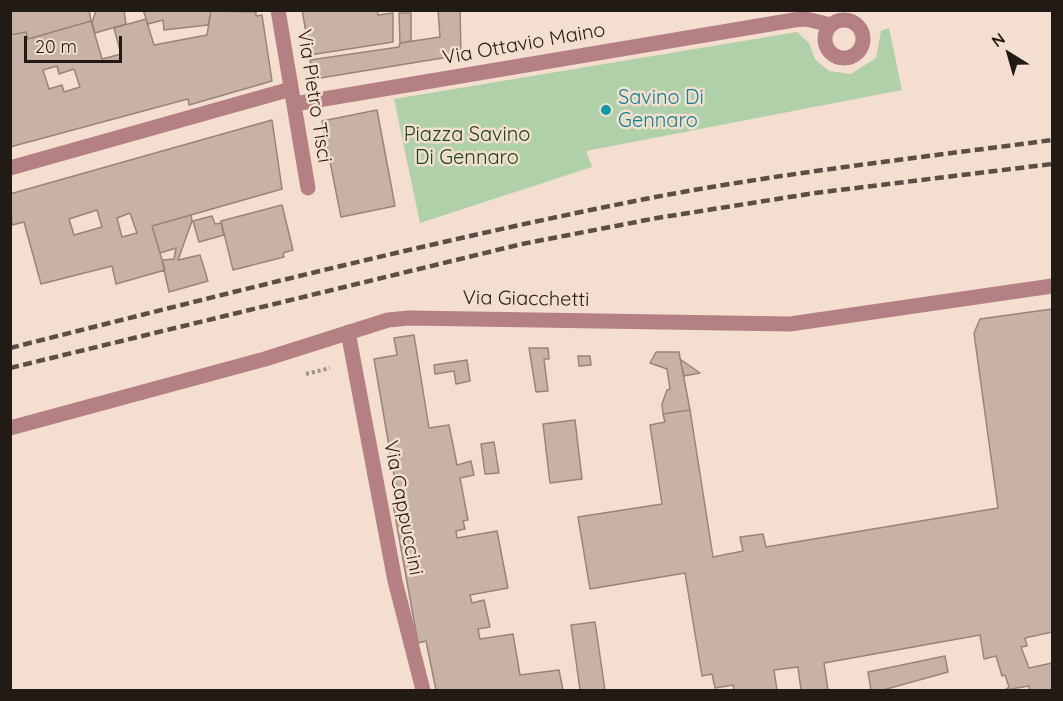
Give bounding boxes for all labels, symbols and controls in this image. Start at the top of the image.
street label: Via Ottavio Maino [441,18,607,70]
scale bar [27,24,124,62]
north arrow [979,24,1039,84]
street label: Via Pietro Tisci [292,28,336,164]
text: N [987,28,1009,51]
text: 20 m [35,35,77,58]
place label: Savino Di Gennaro [618,86,704,133]
marker: Savino Di Gennaro [599,103,613,117]
park label: Piazza Savino Di Gennaro [404,123,530,170]
street label: Via Giacchetti [462,286,590,312]
street label: Via Cappuccini [378,439,428,577]

